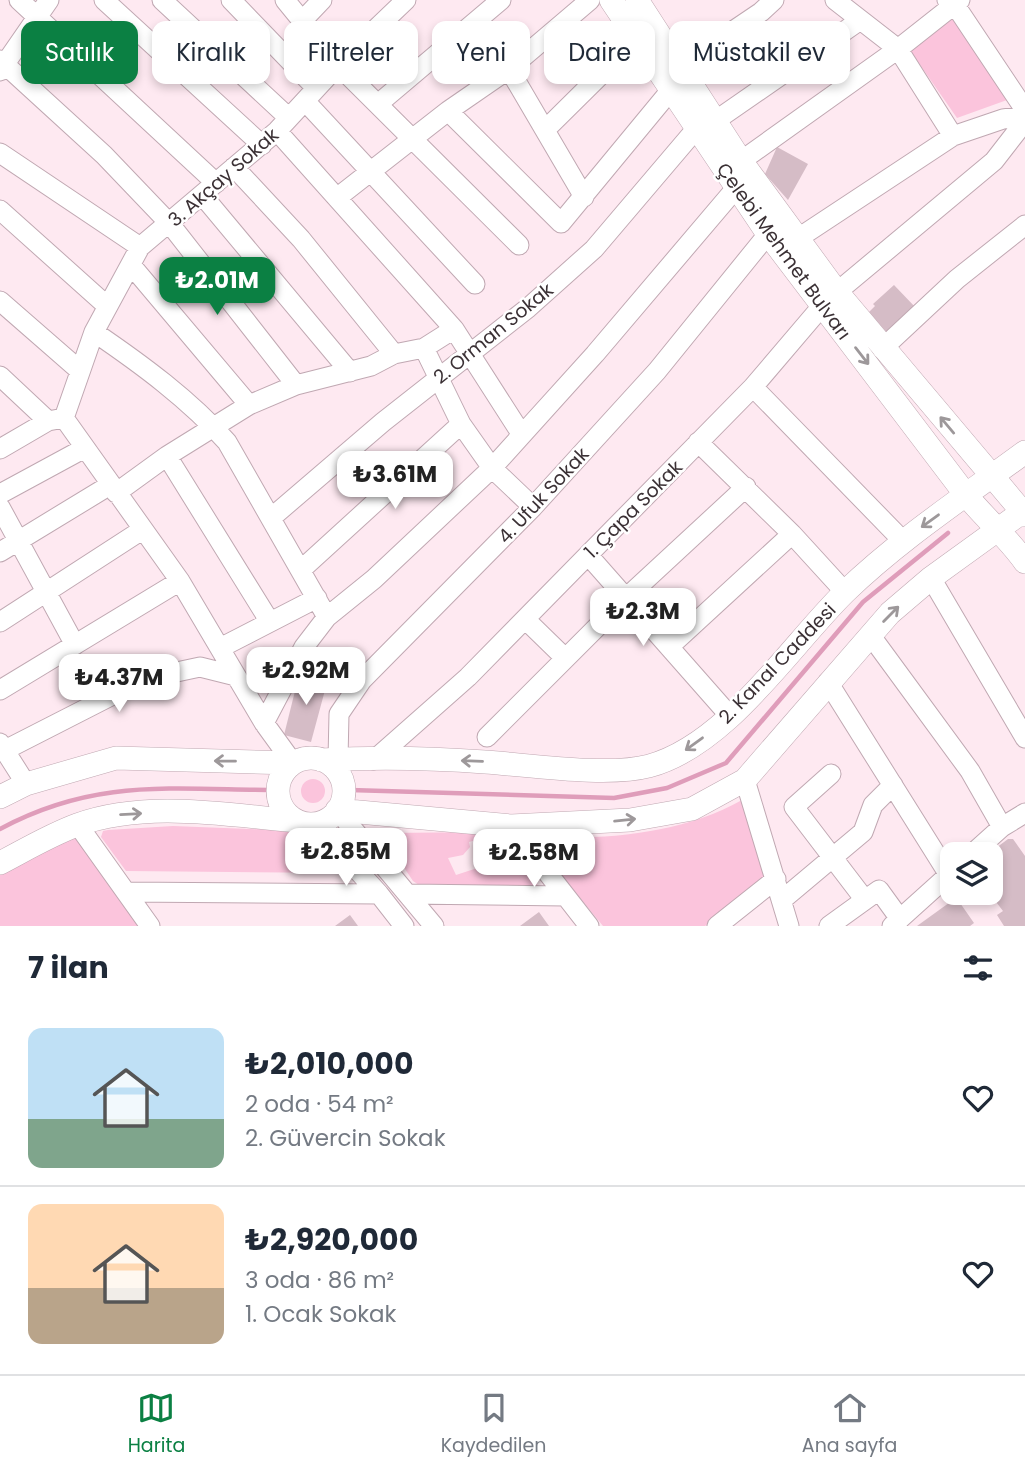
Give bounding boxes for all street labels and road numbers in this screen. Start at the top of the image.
street label: 3. Akçay Sokak [162,122,285,233]
street label: Çelebi Mehmet Bulvarı [710,157,857,345]
street label: 2. Orman Sokak [428,276,559,390]
street label: 4. Ufuk Sokak [492,441,595,549]
street label: 1. Çapa Sokak [578,454,689,565]
street label: 2. Kanal Caddesi [713,597,842,730]

